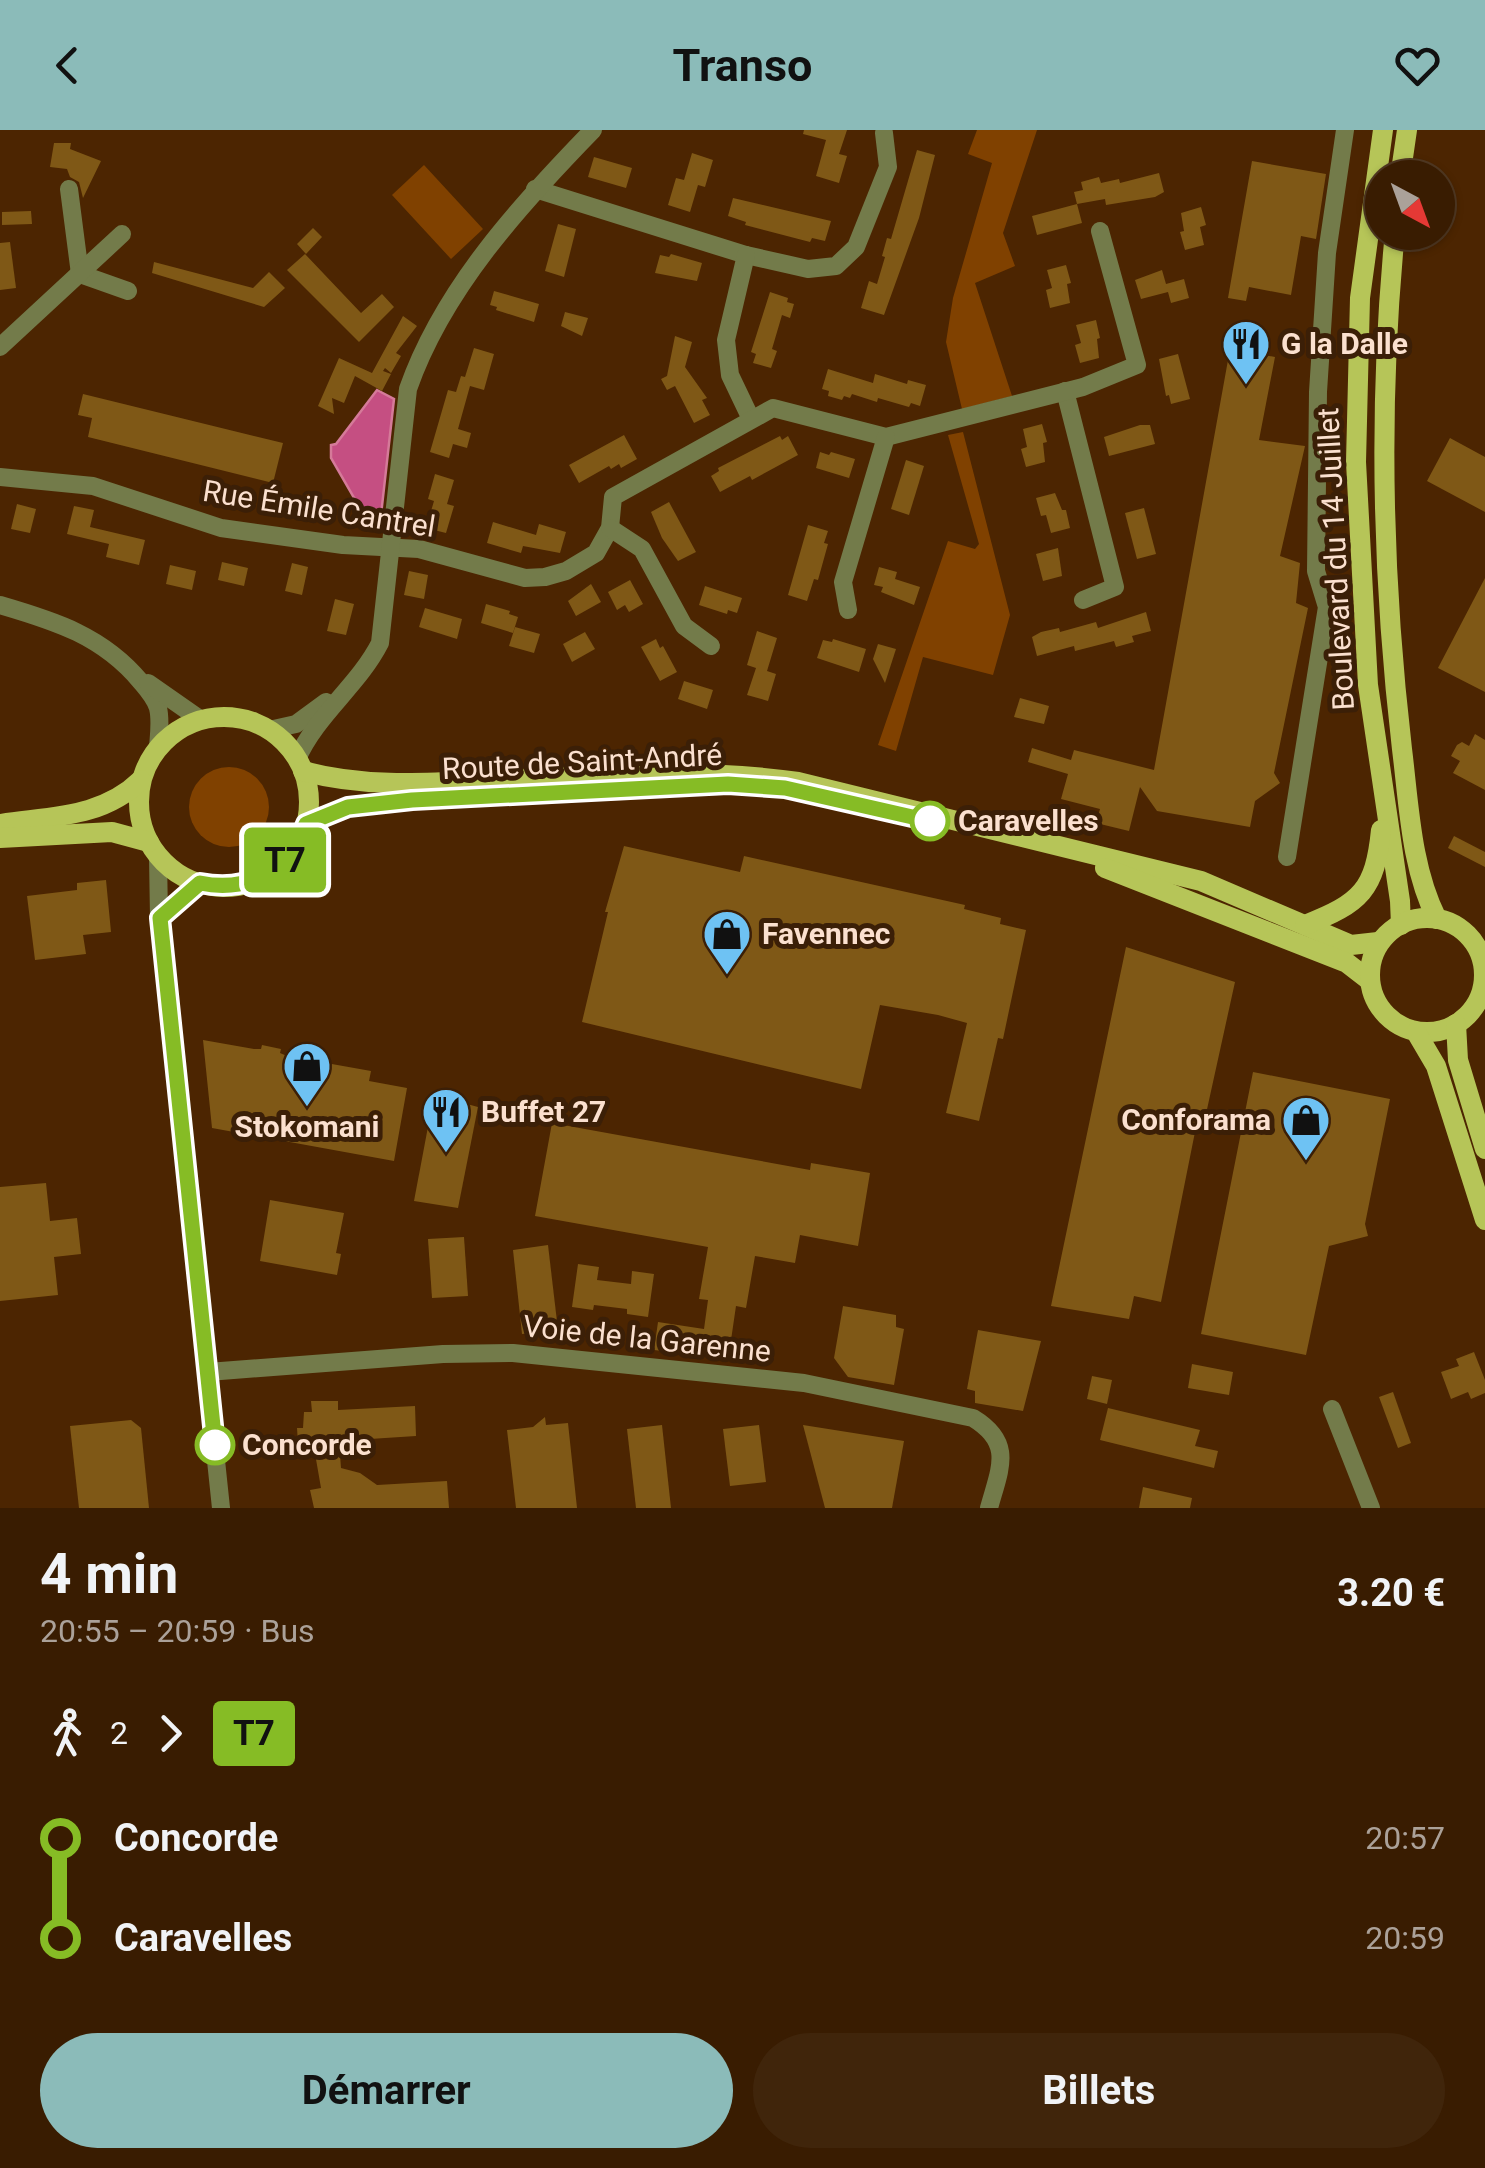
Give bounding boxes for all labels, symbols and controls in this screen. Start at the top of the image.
icon: back [40,38,95,93]
icon: heart [1390,38,1445,93]
text: Transo [673,39,812,92]
north arrow [1365,160,1455,250]
map controls [1365,160,1455,250]
restaurant icon: G la Dalle [1220,318,1272,386]
place label: G la Dalle [1281,326,1408,361]
street label: Boulevard du 14 Juillet [1310,407,1361,711]
street label: Rue Émile Cantrel [200,473,438,544]
street label: Route de Saint-André [441,737,723,786]
marker: Caravelles [911,802,949,840]
place label: Caravelles [958,803,1099,838]
line badge: T7 [240,828,330,892]
text: T7 [264,840,306,881]
shop icon: Favennec [701,908,753,976]
place label: Favennec [762,916,890,951]
shop icon: Stokomani [281,1040,333,1108]
restaurant icon: Buffet 27 [420,1086,472,1154]
place label: Buffet 27 [481,1094,606,1129]
shop icon: Conforama [1280,1094,1332,1162]
place label: Conforama [1121,1102,1271,1137]
place label: Stokomani [235,1109,379,1144]
street label: Voie de la Garenne [521,1308,773,1369]
marker: Concorde [196,1426,234,1464]
place label: Concorde [242,1427,372,1462]
text: 4 min [40,1542,178,1606]
text: 3.20 € [1337,1571,1445,1615]
text: 20:55 – 20:59 · Bus [40,1612,315,1650]
icon: walk [40,1706,95,1761]
icon: forward [143,1706,198,1761]
text: T7 [233,1713,275,1754]
text: 2 [110,1714,128,1752]
text: Concorde [114,1816,278,1860]
text: 20:57 [1365,1819,1445,1857]
text: Caravelles [114,1916,292,1960]
text: 20:59 [1365,1919,1445,1957]
button: Démarrer [40,2033,733,2148]
button: Billets [753,2033,1445,2148]

